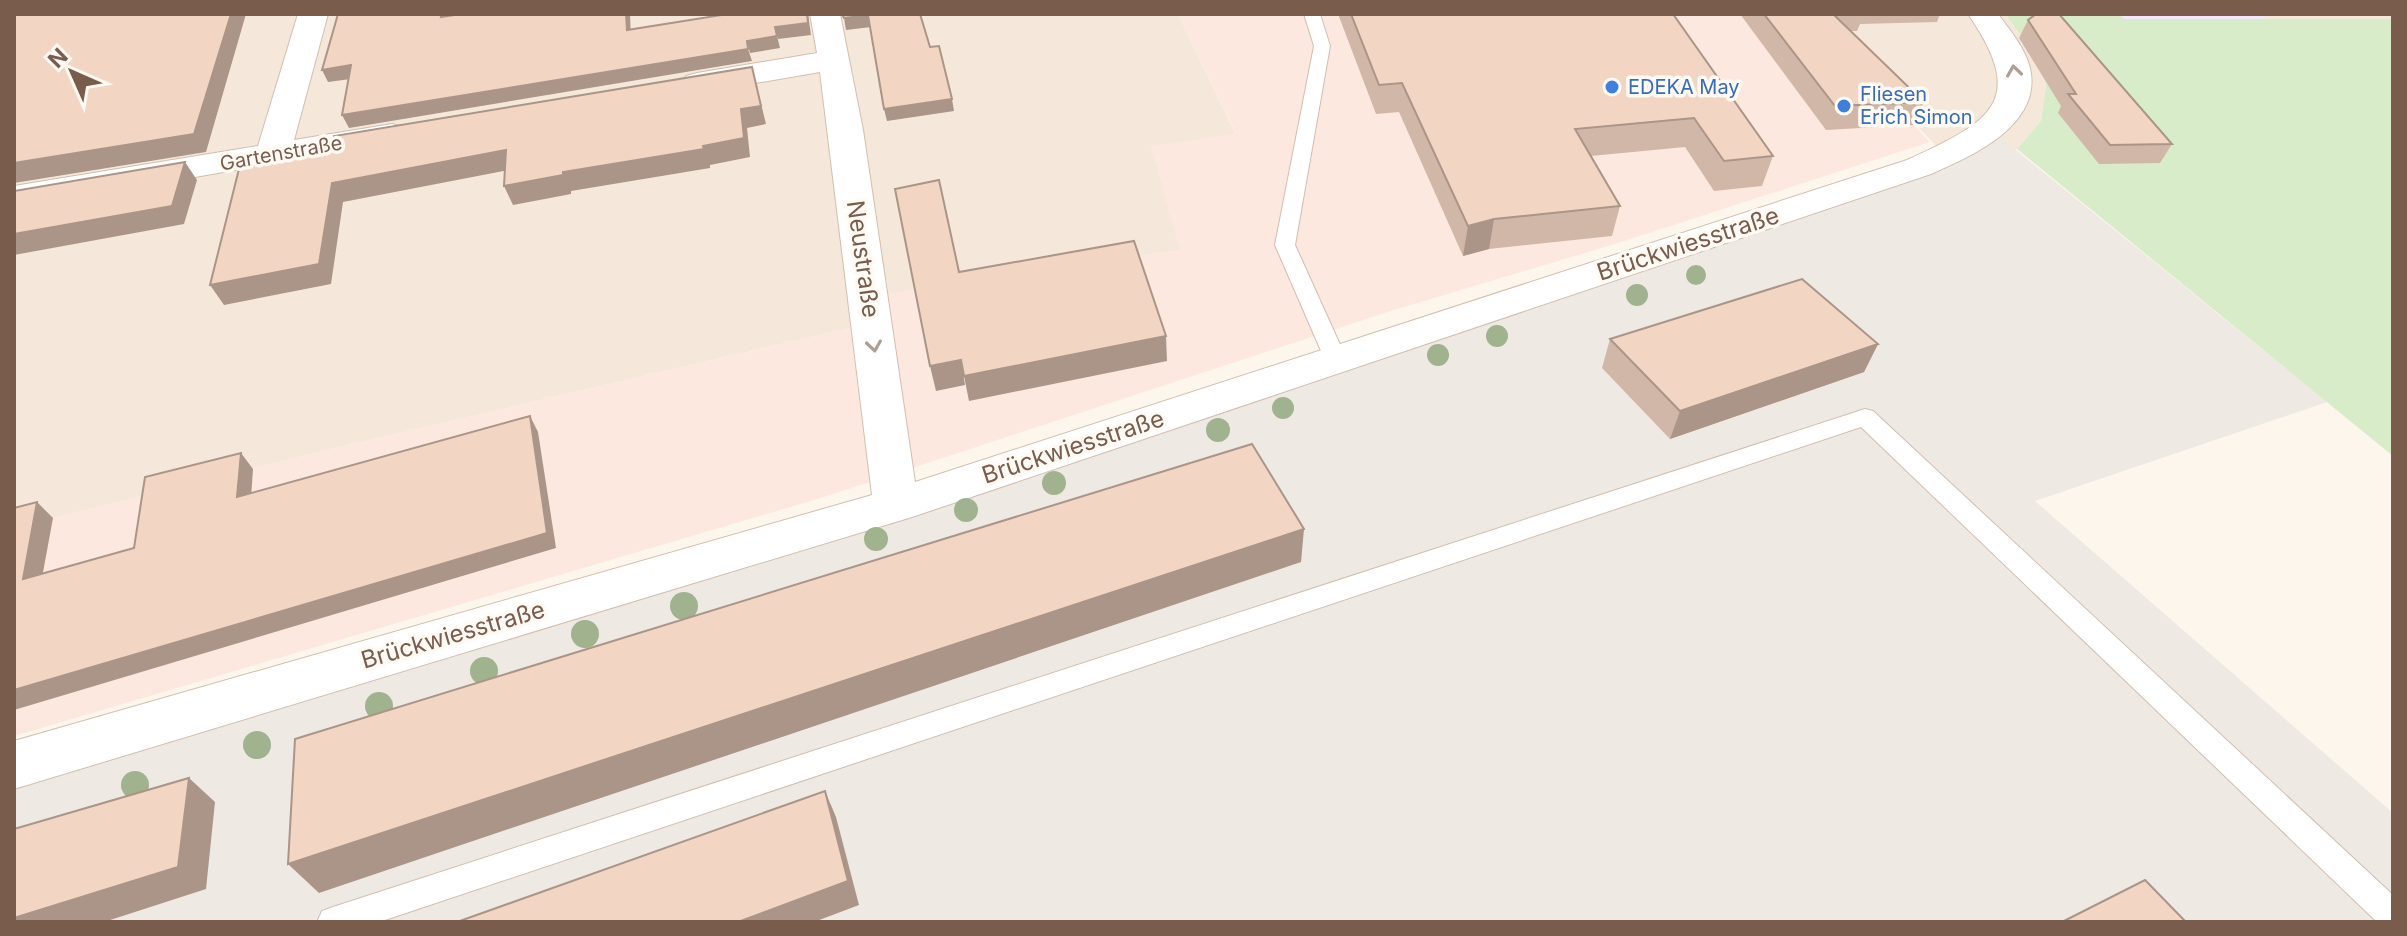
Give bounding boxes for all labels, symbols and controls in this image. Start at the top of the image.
north arrow [32,32,112,112]
text: N [43,43,73,73]
one-way arrow [2005,64,2022,77]
place label: EDEKA May [1628,75,1740,99]
marker: EDEKA May [1603,78,1621,96]
place label: Fliesen Erich Simon [1860,82,1973,129]
marker: Fliesen Erich Simon [1835,97,1853,115]
street label: Gartenstraße [218,130,344,176]
street label: Neustraße [841,198,886,319]
street label: Brückwiesstraße [1593,200,1783,287]
one-way arrow [865,339,882,353]
street label: Brückwiesstraße [978,403,1168,490]
street label: Brückwiesstraße [358,594,548,675]

